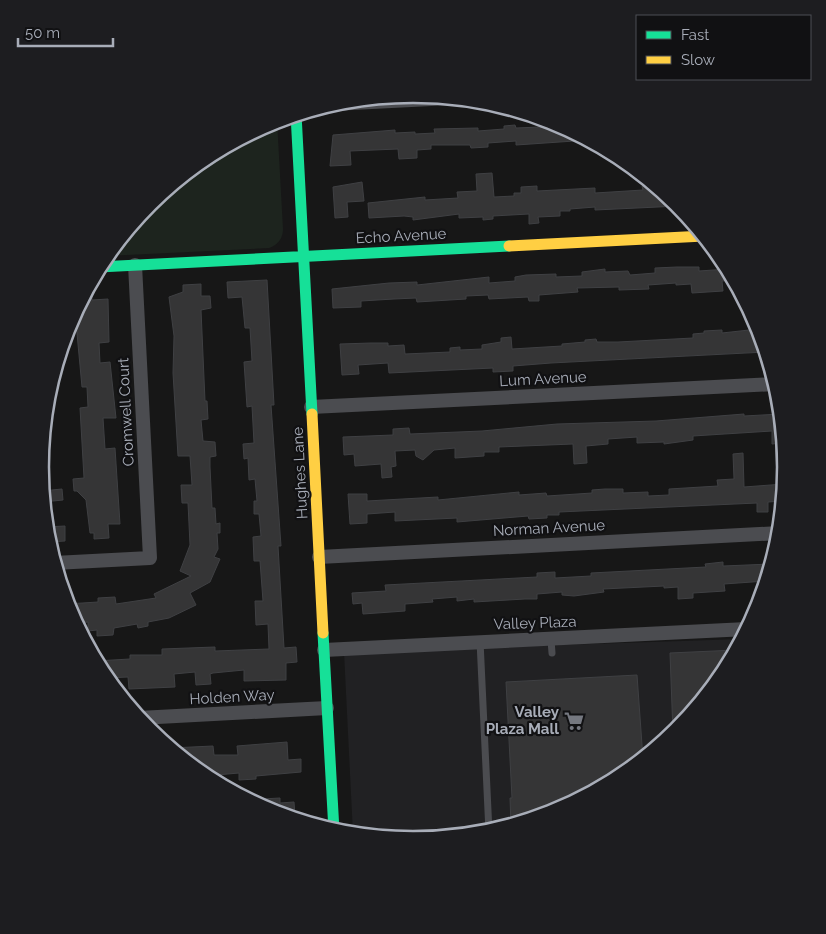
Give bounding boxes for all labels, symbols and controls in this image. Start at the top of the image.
scale bar [18,15,112,47]
legend [636,15,811,80]
text: 50 m [25,24,60,42]
text: Fast [681,26,709,44]
text: Slow [681,51,715,69]
street label: Echo Avenue [355,225,447,247]
street label: Cromwell Court [114,357,138,467]
street label: Lum Avenue [499,368,587,390]
street label: Hughes Lane [289,426,311,520]
street label: Norman Avenue [492,516,606,540]
street label: Valley Plaza [493,613,577,633]
street label: Holden Way [189,686,275,708]
place label: Valley Plaza Mall [486,703,560,738]
supermarket icon: Valley Plaza Mall [563,710,585,732]

